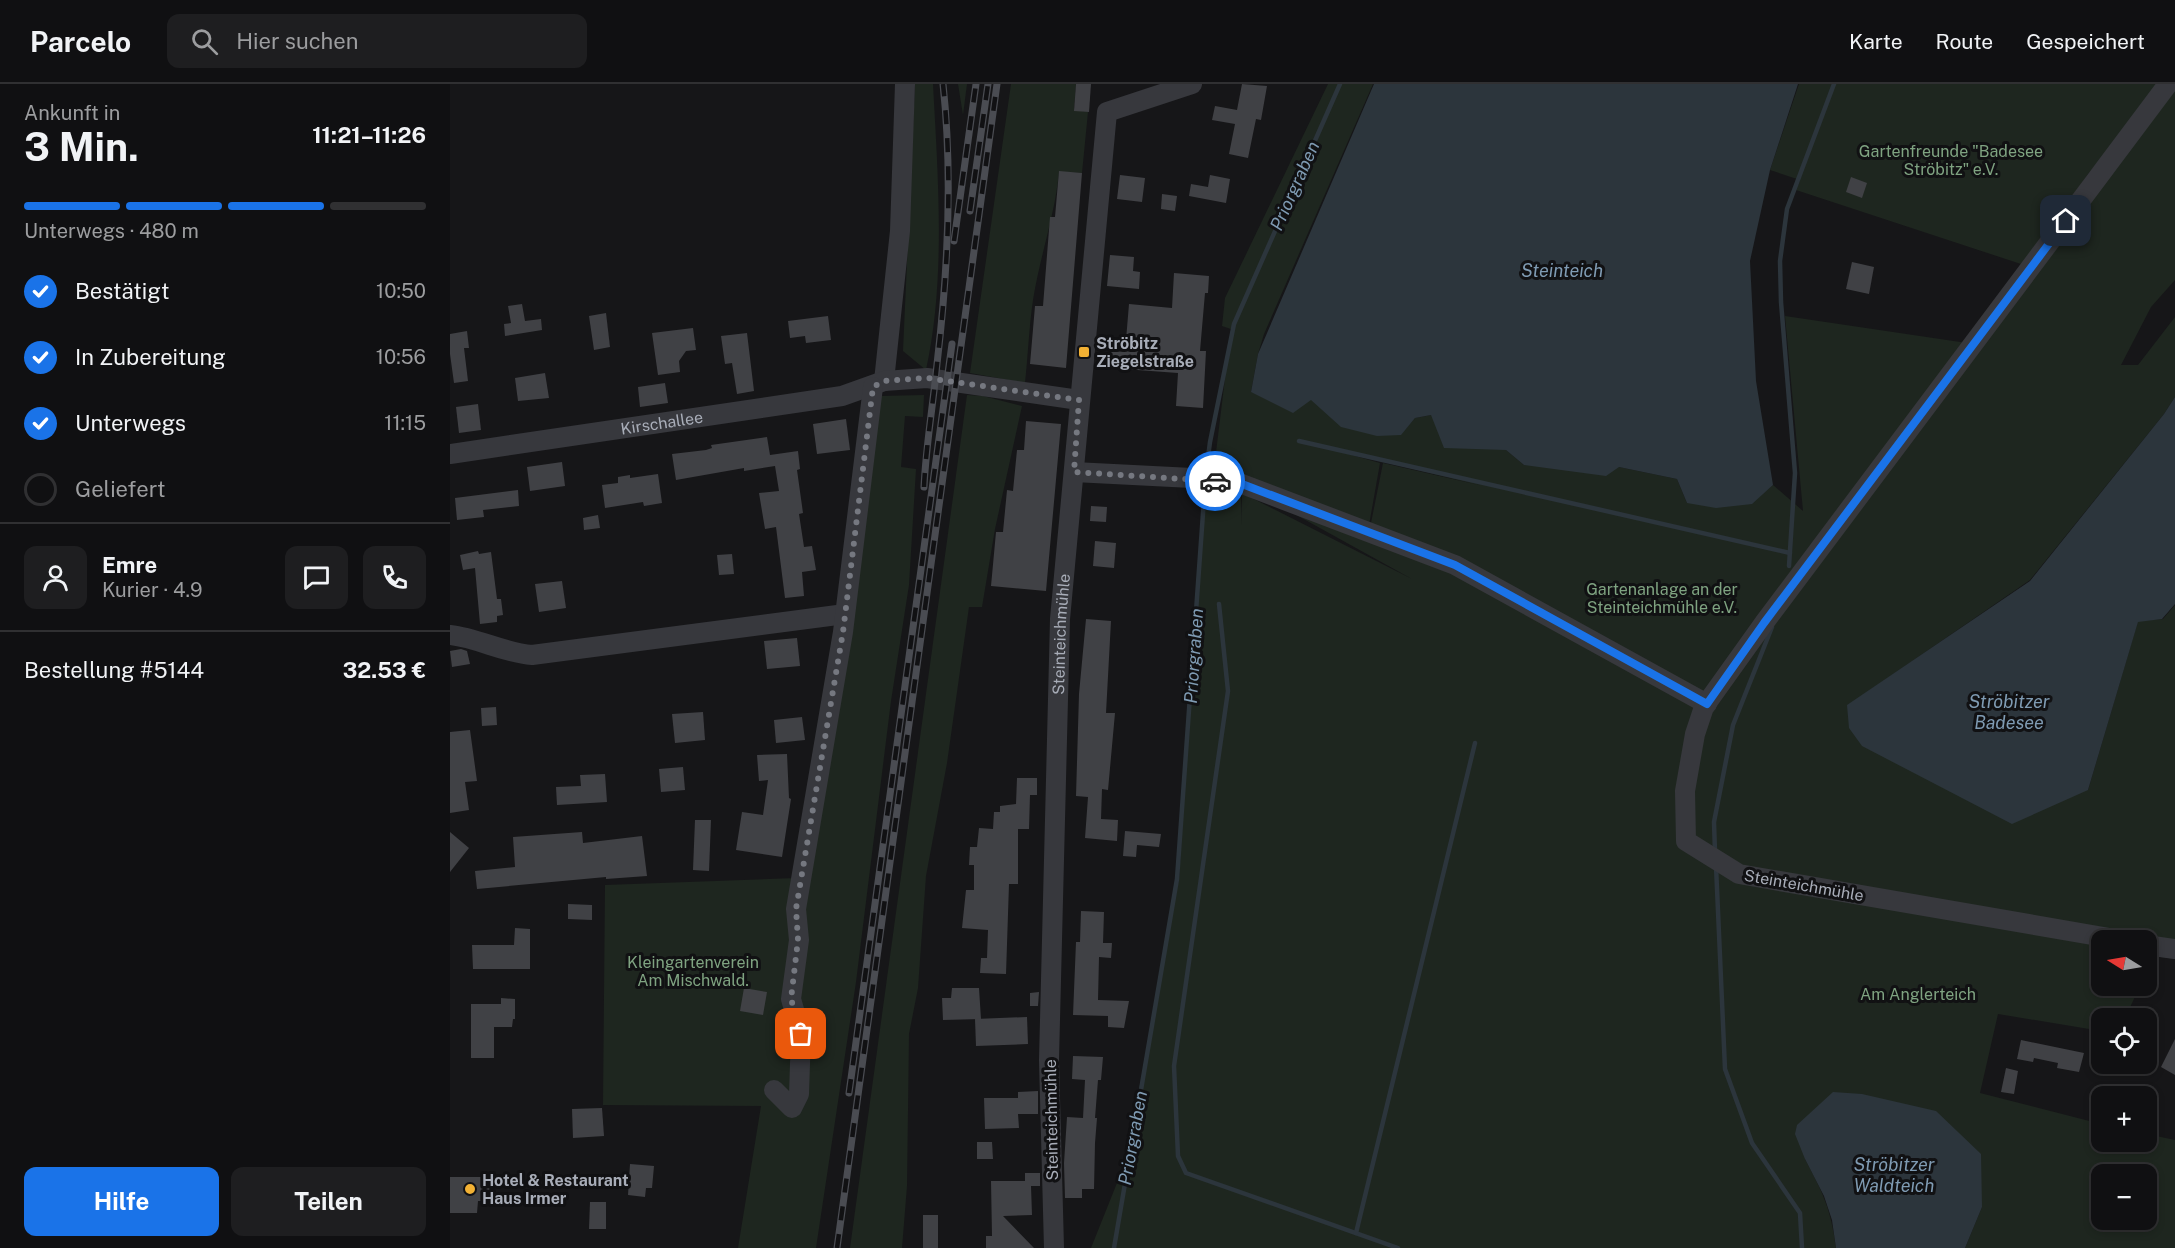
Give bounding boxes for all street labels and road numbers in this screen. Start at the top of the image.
street label: Kirschallee [619,408,704,439]
street label: Steinteichmühle [1049,573,1074,695]
street label: Steinteichmühle [1743,866,1865,905]
street label: Steinteichmühle [1041,1059,1062,1181]

